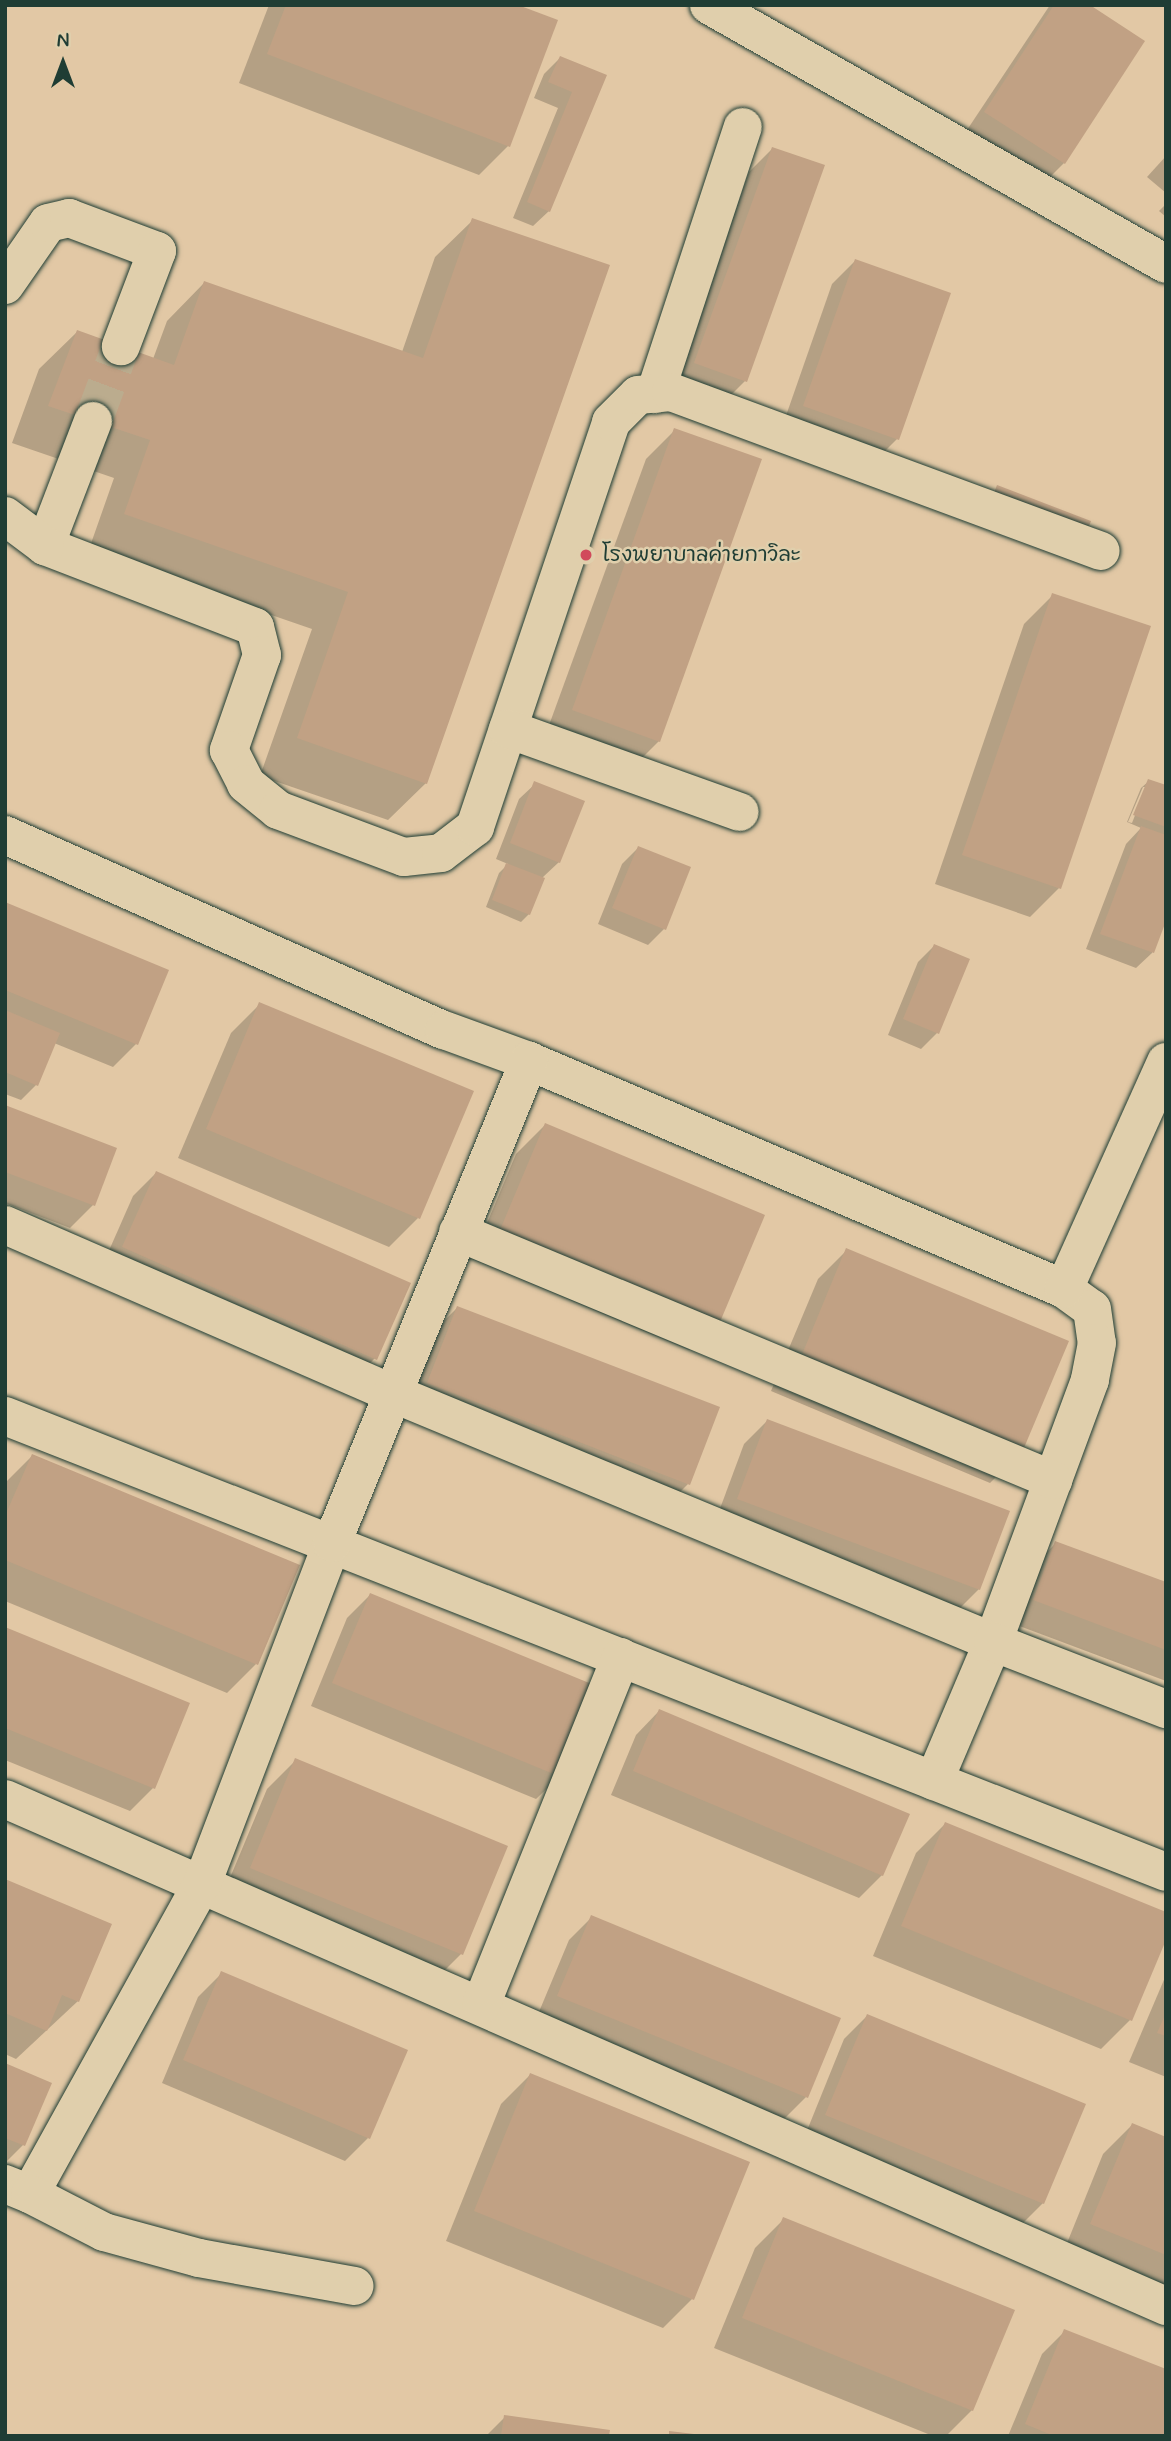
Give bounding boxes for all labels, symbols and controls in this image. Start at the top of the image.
north arrow [28,28,98,98]
text: N [57,29,69,54]
place label: โรงพยาบาลค่ายกาวิละ [602,542,801,568]
marker: โรงพยาบาลค่ายกาวิละ [576,545,596,565]

